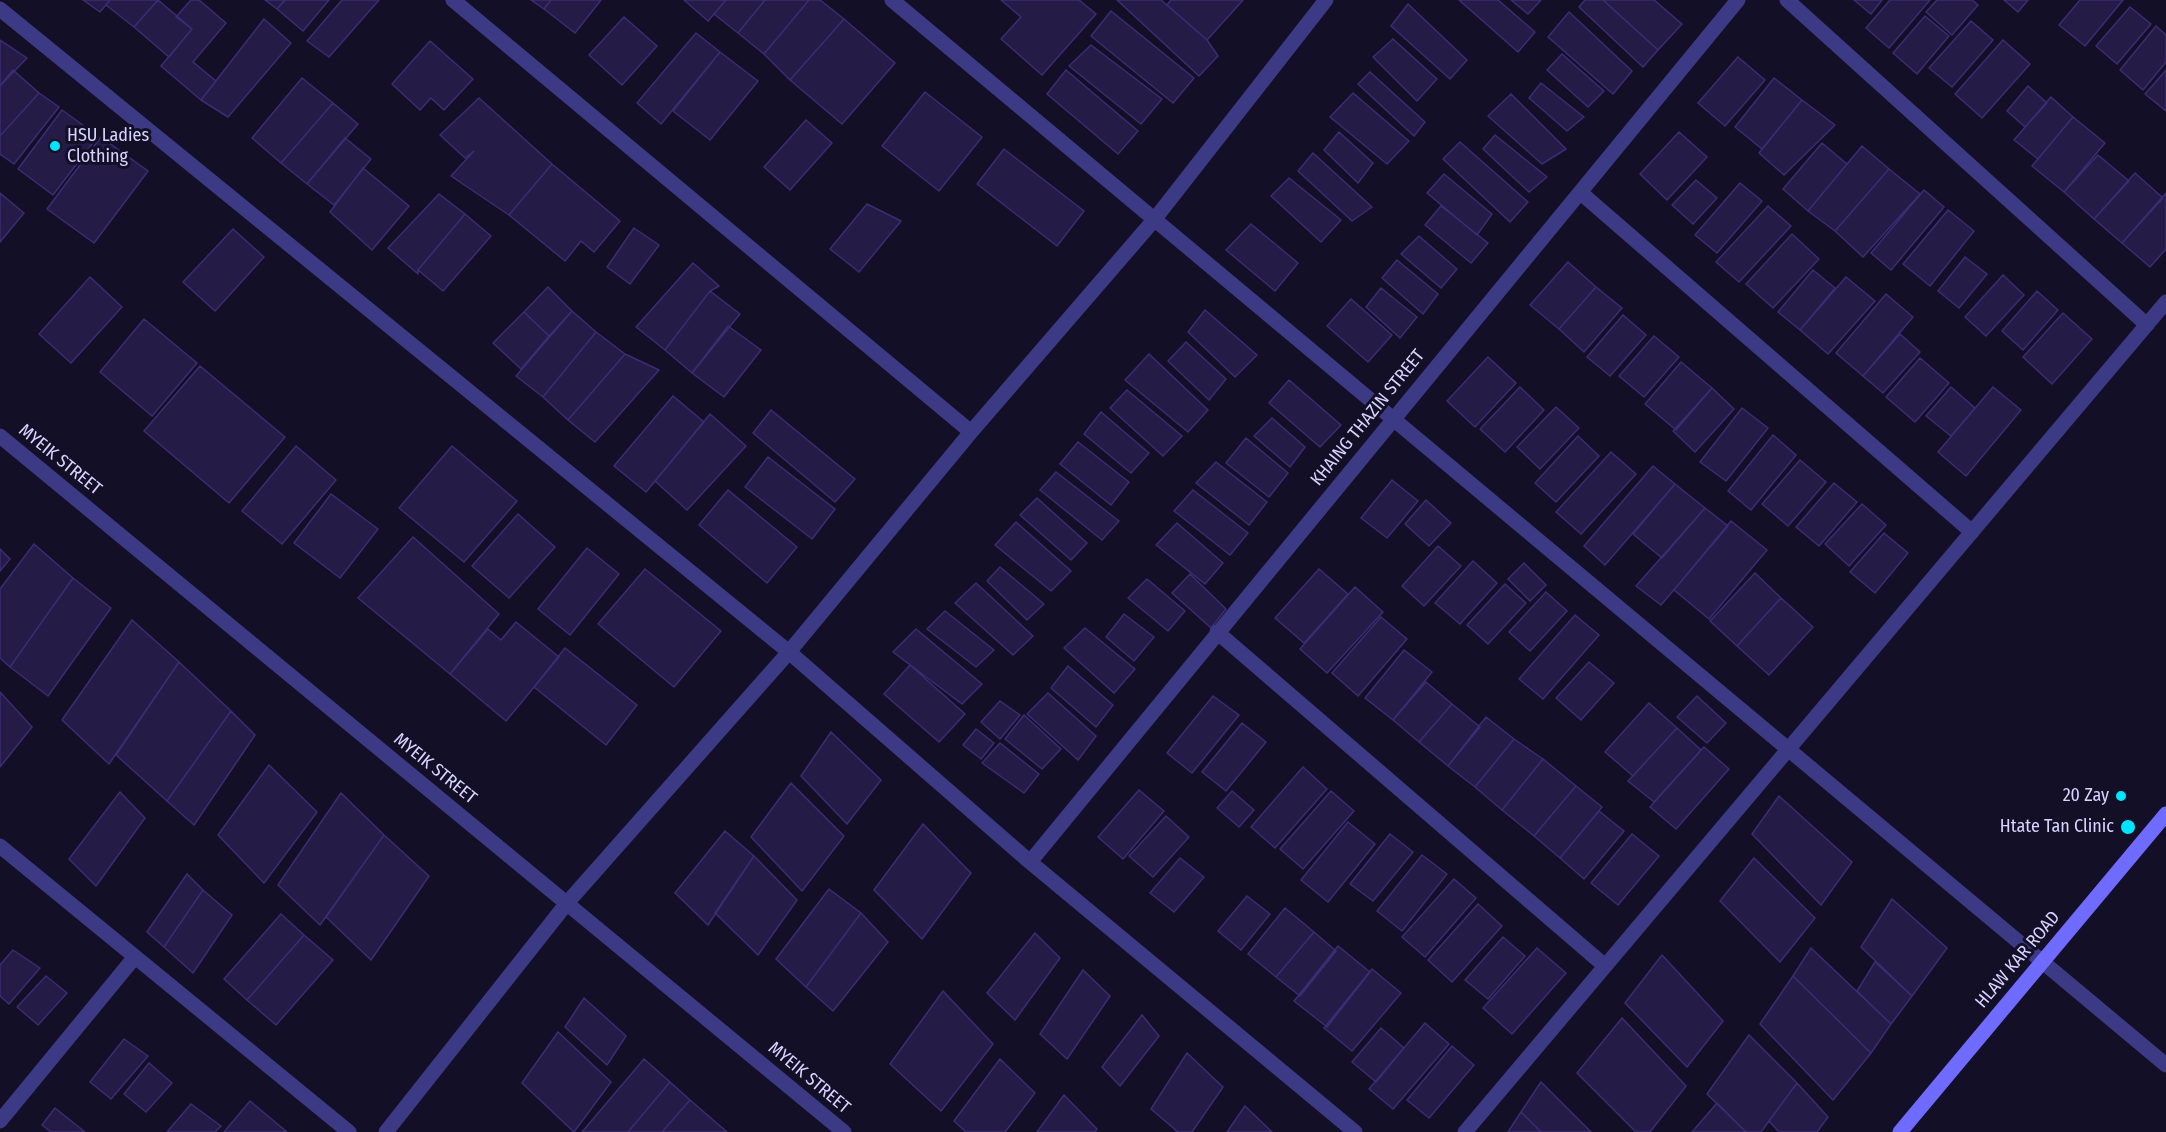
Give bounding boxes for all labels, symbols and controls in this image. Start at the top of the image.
place label: HSU Ladies Clothing [67,125,149,168]
marker: HSU Ladies Clothing [48,139,62,153]
street label: KHAING THAZIN STREET [1306,346,1430,490]
street label: MYEIK STREET [14,420,106,500]
street label: MYEIK STREET [389,729,481,809]
place label: 20 Zay [2063,785,2109,807]
marker: 20 Zay [2114,789,2128,803]
place label: Htate Tan Clinic [2000,816,2114,838]
marker: Htate Tan Clinic [2119,818,2137,836]
street label: HLAW KAR ROAD [1971,907,2065,1013]
street label: MYEIK STREET [764,1037,854,1119]

